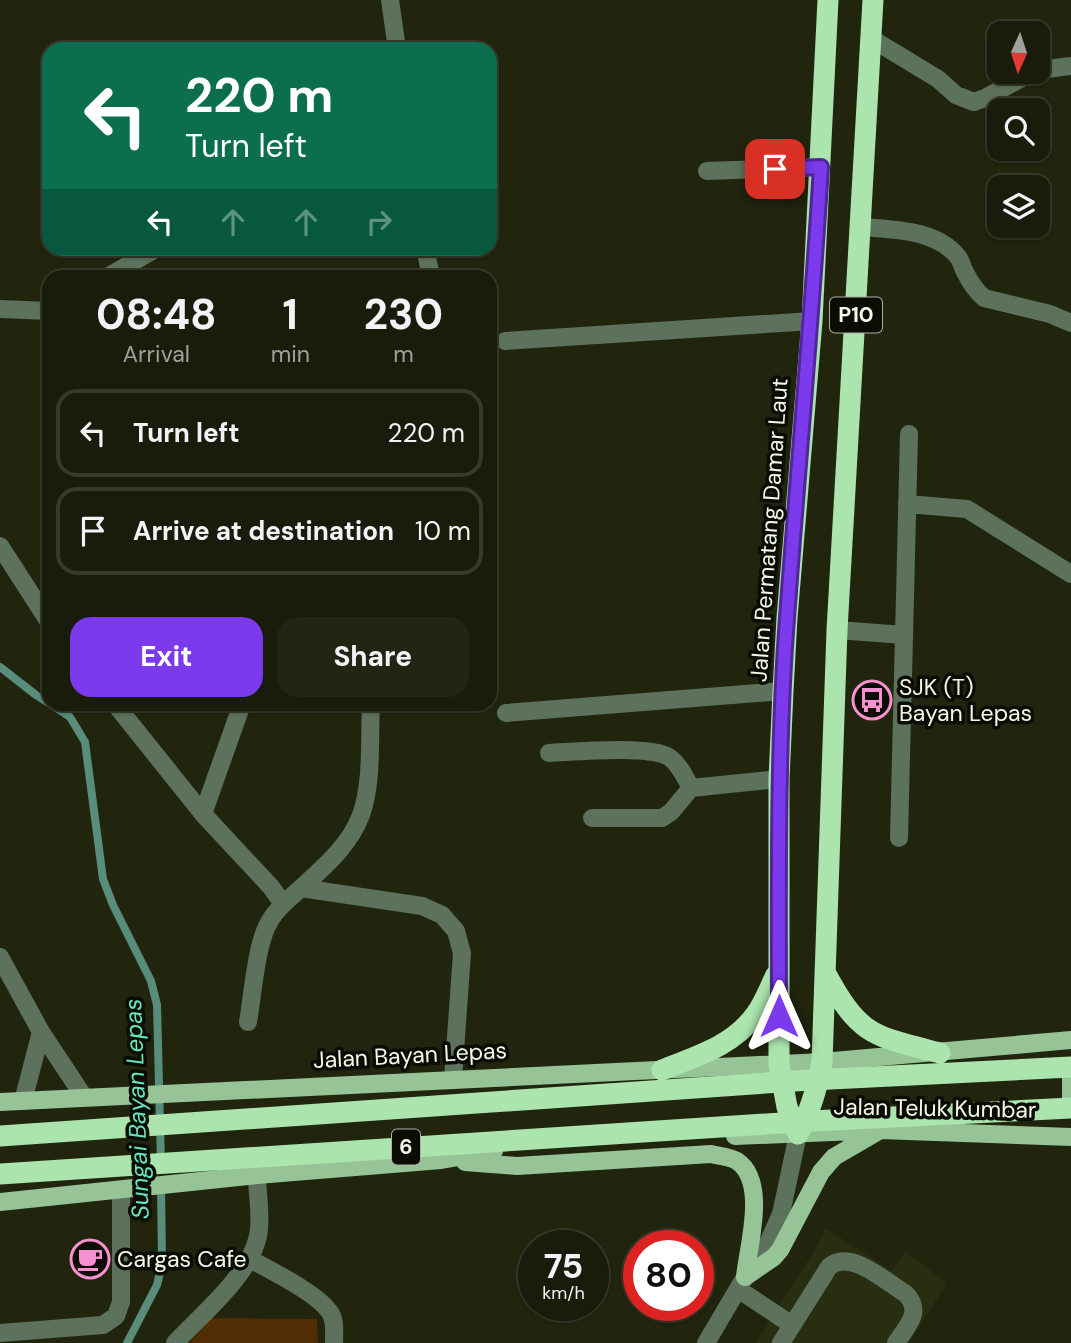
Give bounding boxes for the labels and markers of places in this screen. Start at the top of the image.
pin [745,139,805,199]
place label: SJK (T) Bayan Lepas [899,672,1032,728]
bus stop icon: SJK (T) Bayan Lepas [851,679,893,721]
cafe icon: Cargas Cafe [69,1238,111,1280]
place label: Cargas Cafe [117,1244,247,1274]

